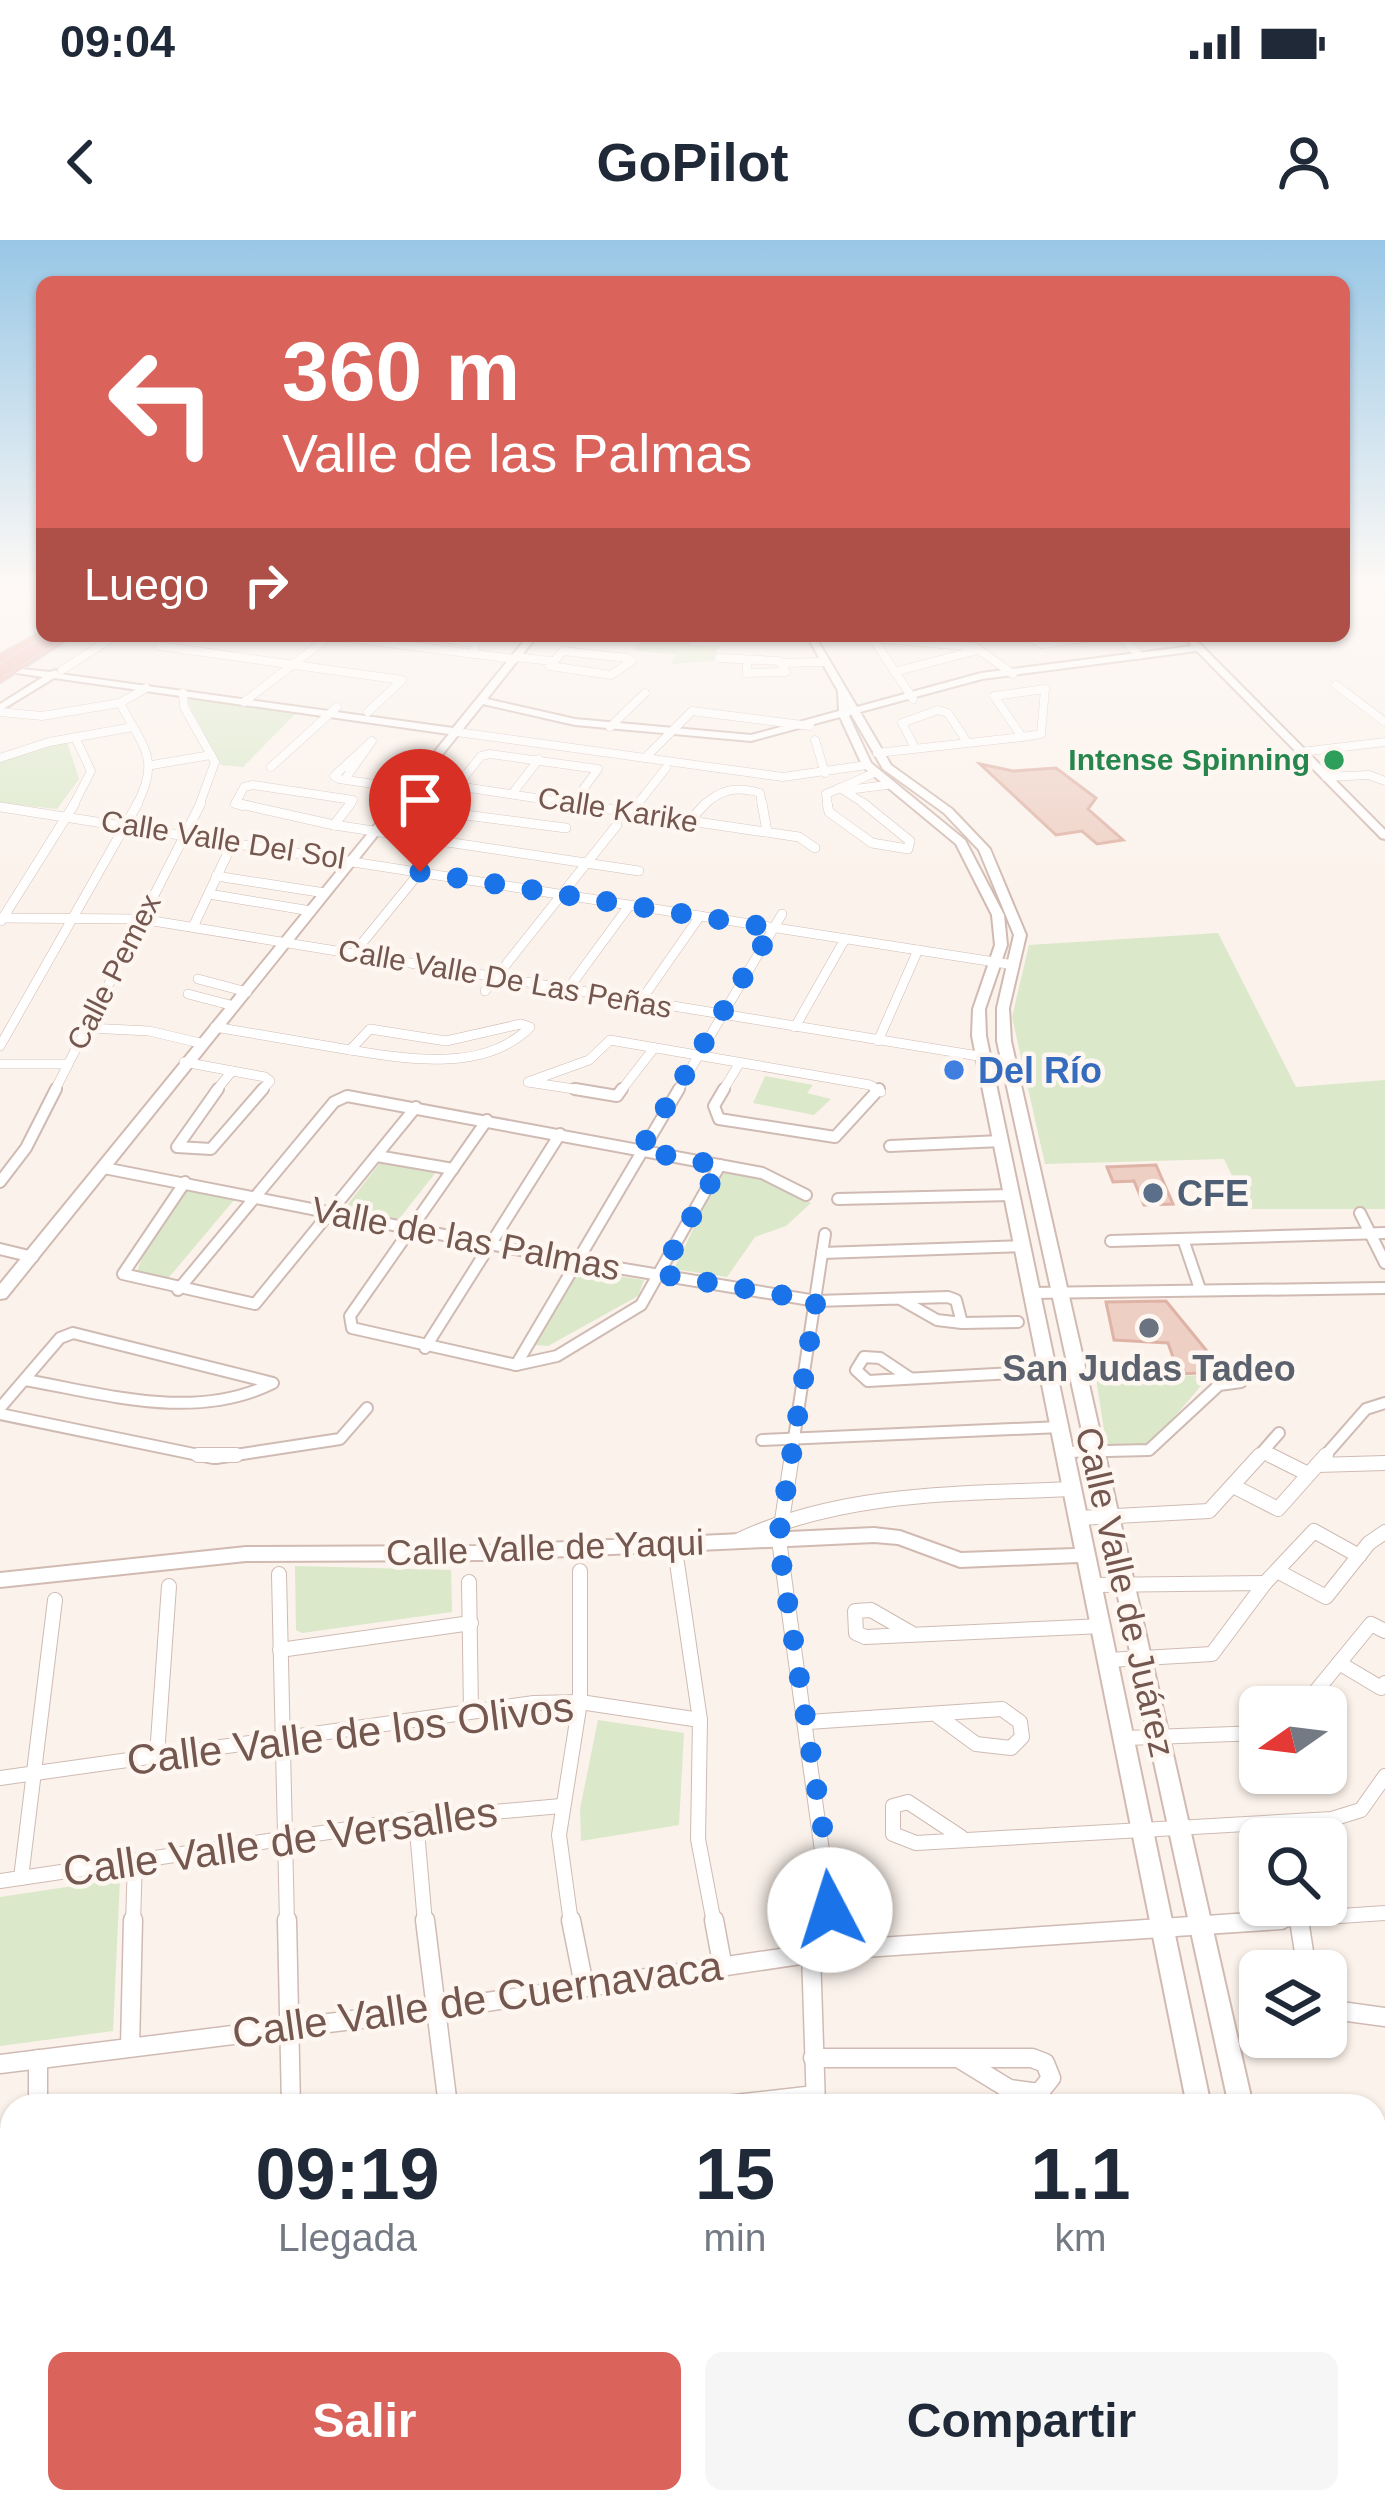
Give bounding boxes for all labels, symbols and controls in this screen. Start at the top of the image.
text: 09:04 [60,16,175,67]
icon: back [48,129,114,195]
icon: person [1271,129,1337,195]
text: GoPilot [597,132,788,192]
icon: left [84,324,240,480]
text: 360 m [282,324,520,418]
text: Valle de las Palmas [282,423,752,483]
icon: right [233,552,299,618]
text: Luego [84,559,209,610]
place label: Intense Spinning [1068,743,1310,776]
marker: Intense Spinning [1321,747,1347,773]
pin [369,749,471,872]
icon: arrive [387,767,453,833]
street label: Calle Karike [536,781,701,838]
street label: Calle Valle Del Sol [99,804,347,875]
street label: Calle Pemex [60,889,167,1055]
street label: Calle Valle De Las Peñas [336,933,674,1024]
place label: Del Río [978,1050,1102,1091]
marker: Del Río [941,1057,967,1083]
place label: CFE [1177,1173,1249,1214]
marker: CFE [1140,1180,1166,1206]
street label: Valle de las Palmas [308,1188,624,1289]
marker: San Judas Tadeo [1136,1315,1162,1341]
place label: San Judas Tadeo [1002,1348,1296,1389]
street label: Calle Valle de Juárez [1068,1423,1183,1761]
street label: Calle Valle de Yaqui [385,1521,705,1574]
street label: Calle Valle de los Olivos [124,1683,576,1784]
north arrow [1239,1686,1347,1794]
map controls [1239,1686,1347,2058]
street label: Calle Valle de Versalles [60,1788,500,1895]
button: search [1239,1818,1347,1926]
position arrow [767,1847,893,1973]
street label: Calle Valle de Cuernavaca [229,1942,726,2057]
button: layers [1239,1950,1347,2058]
text: 09:19 [255,2134,440,2214]
text: 15 [695,2134,775,2214]
text: 1.1 [1030,2134,1131,2214]
text: Llegada [278,2216,417,2259]
text: min [704,2216,766,2259]
text: km [1055,2216,1107,2259]
button: Salir [48,2352,681,2490]
button: Compartir [705,2352,1338,2490]

